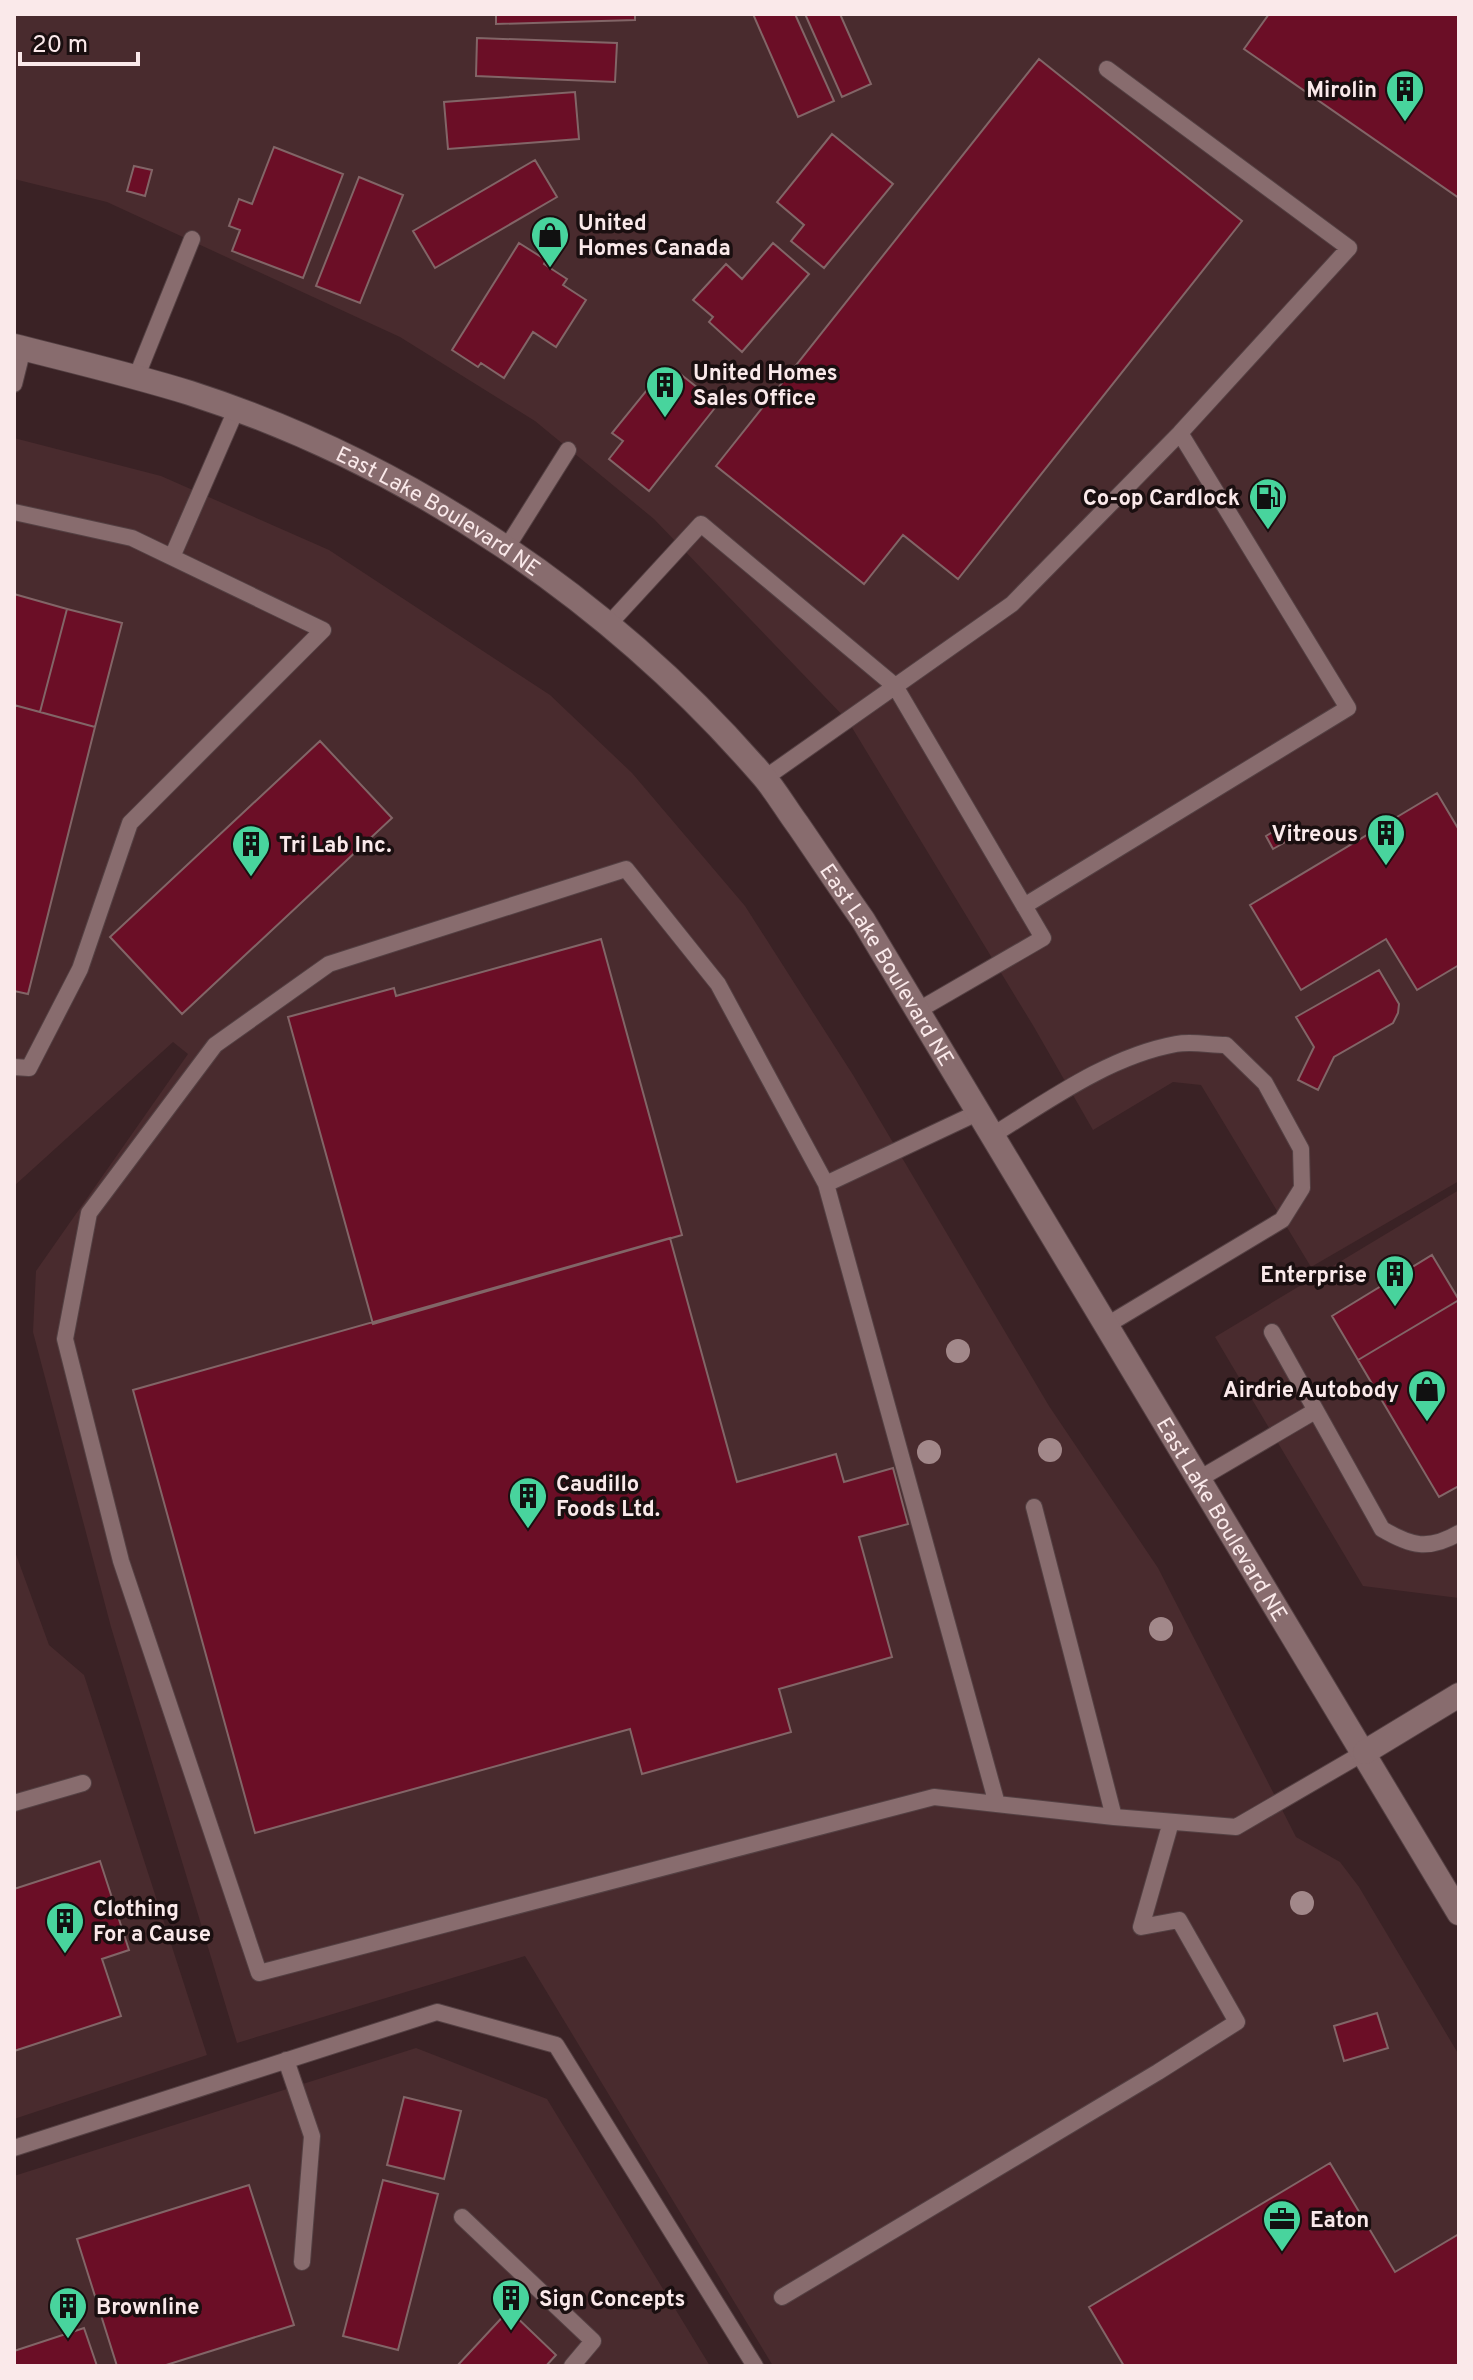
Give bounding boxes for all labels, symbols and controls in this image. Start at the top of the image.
scale bar [20,16,138,66]
text: 20 m [32,31,88,61]
building icon: Mirolin [1384,68,1426,123]
place label: Mirolin [1306,78,1377,105]
place label: United Homes Canada [578,211,731,263]
shop icon: United Homes Canada [529,214,571,269]
place label: United Homes Sales Office [693,361,838,413]
building icon: United Homes Sales Office [644,364,686,419]
street label: East Lake Boulevard NE [331,442,545,584]
fuel station icon: Co-op Cardlock [1247,476,1289,531]
place label: Co-op Cardlock [1083,486,1240,513]
building icon: Vitreous [1365,812,1407,867]
place label: Vitreous [1271,822,1358,849]
building icon: Tri Lab Inc. [230,823,272,878]
place label: Tri Lab Inc. [279,833,392,860]
street label: East Lake Boulevard NE [812,859,959,1072]
building icon: Enterprise [1374,1253,1416,1308]
place label: Enterprise [1260,1263,1367,1290]
shop icon: Airdrie Autobody [1406,1368,1448,1423]
place label: Airdrie Autobody [1223,1378,1399,1405]
street label: East Lake Boulevard NE [1149,1413,1292,1628]
place label: Caudillo Foods Ltd. [556,1472,660,1524]
building icon: Caudillo Foods Ltd. [507,1475,549,1530]
place label: Clothing For a Cause [93,1897,211,1949]
building icon: Clothing For a Cause [44,1900,86,1955]
office icon: Eaton [1261,2198,1303,2253]
place label: Eaton [1310,2208,1369,2235]
building icon: Sign Concepts [490,2277,532,2332]
building icon: Brownline [47,2285,89,2340]
place label: Sign Concepts [539,2287,685,2314]
place label: Brownline [96,2295,200,2322]

